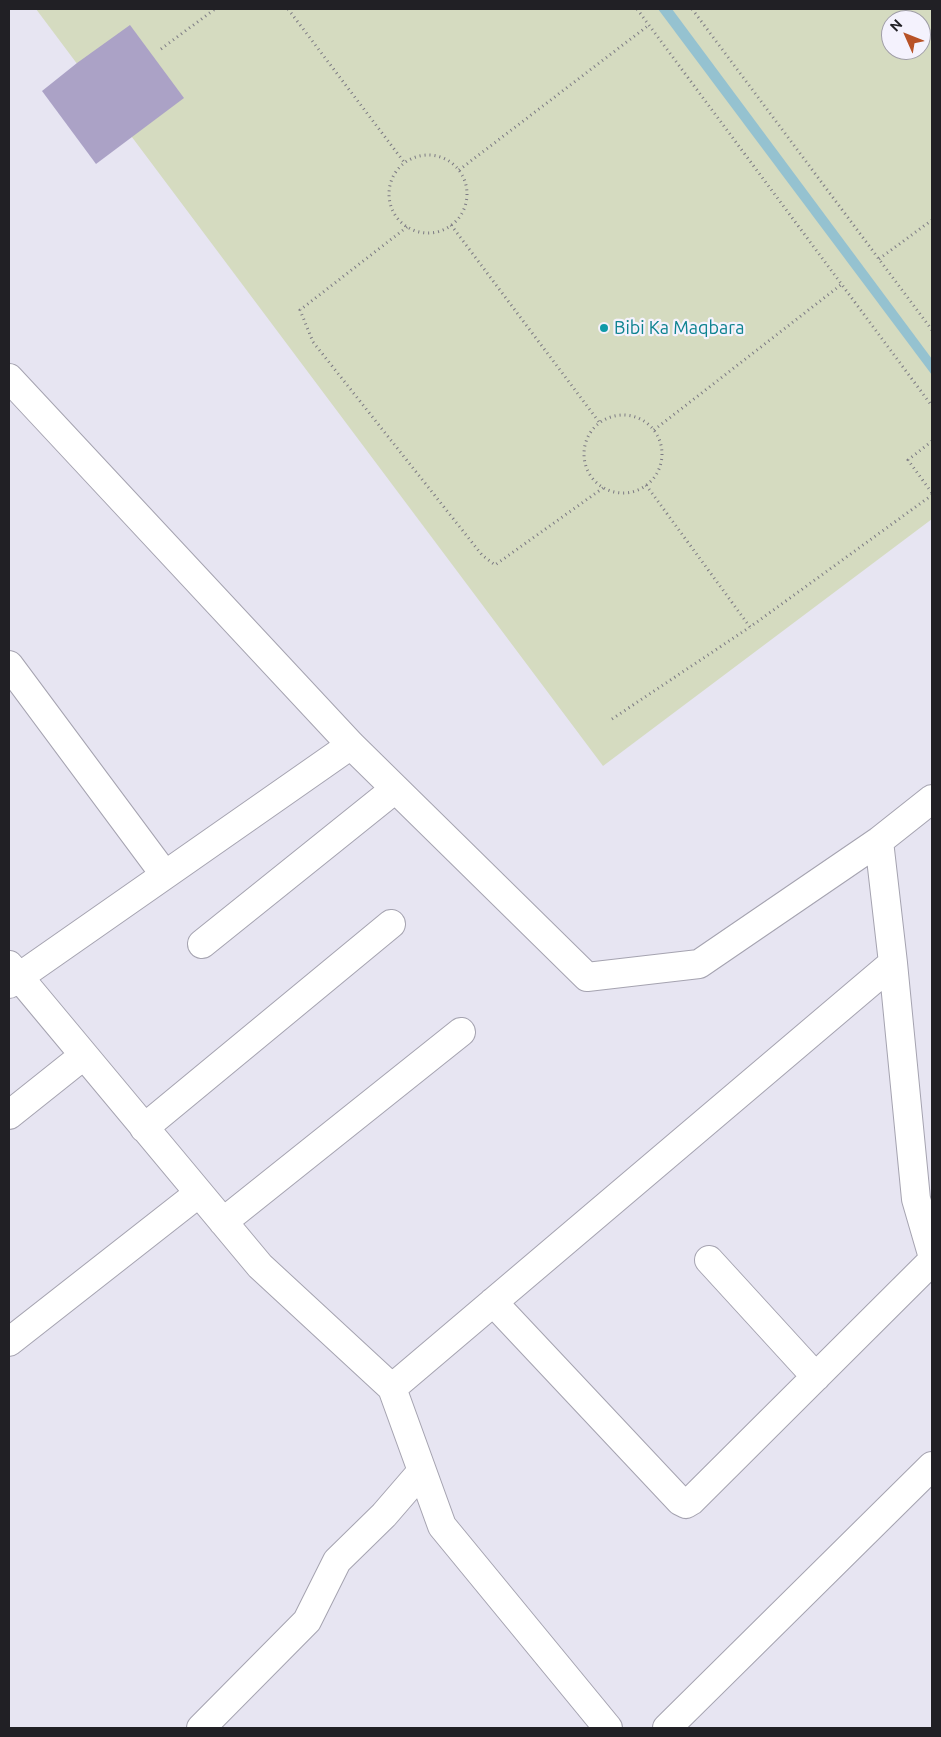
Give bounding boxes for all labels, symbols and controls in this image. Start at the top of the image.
north arrow [881,10,931,60]
text: N [887,16,905,35]
place label: Bibi Ka Maqbara [614,317,744,339]
marker: Bibi Ka Maqbara [598,322,610,334]

